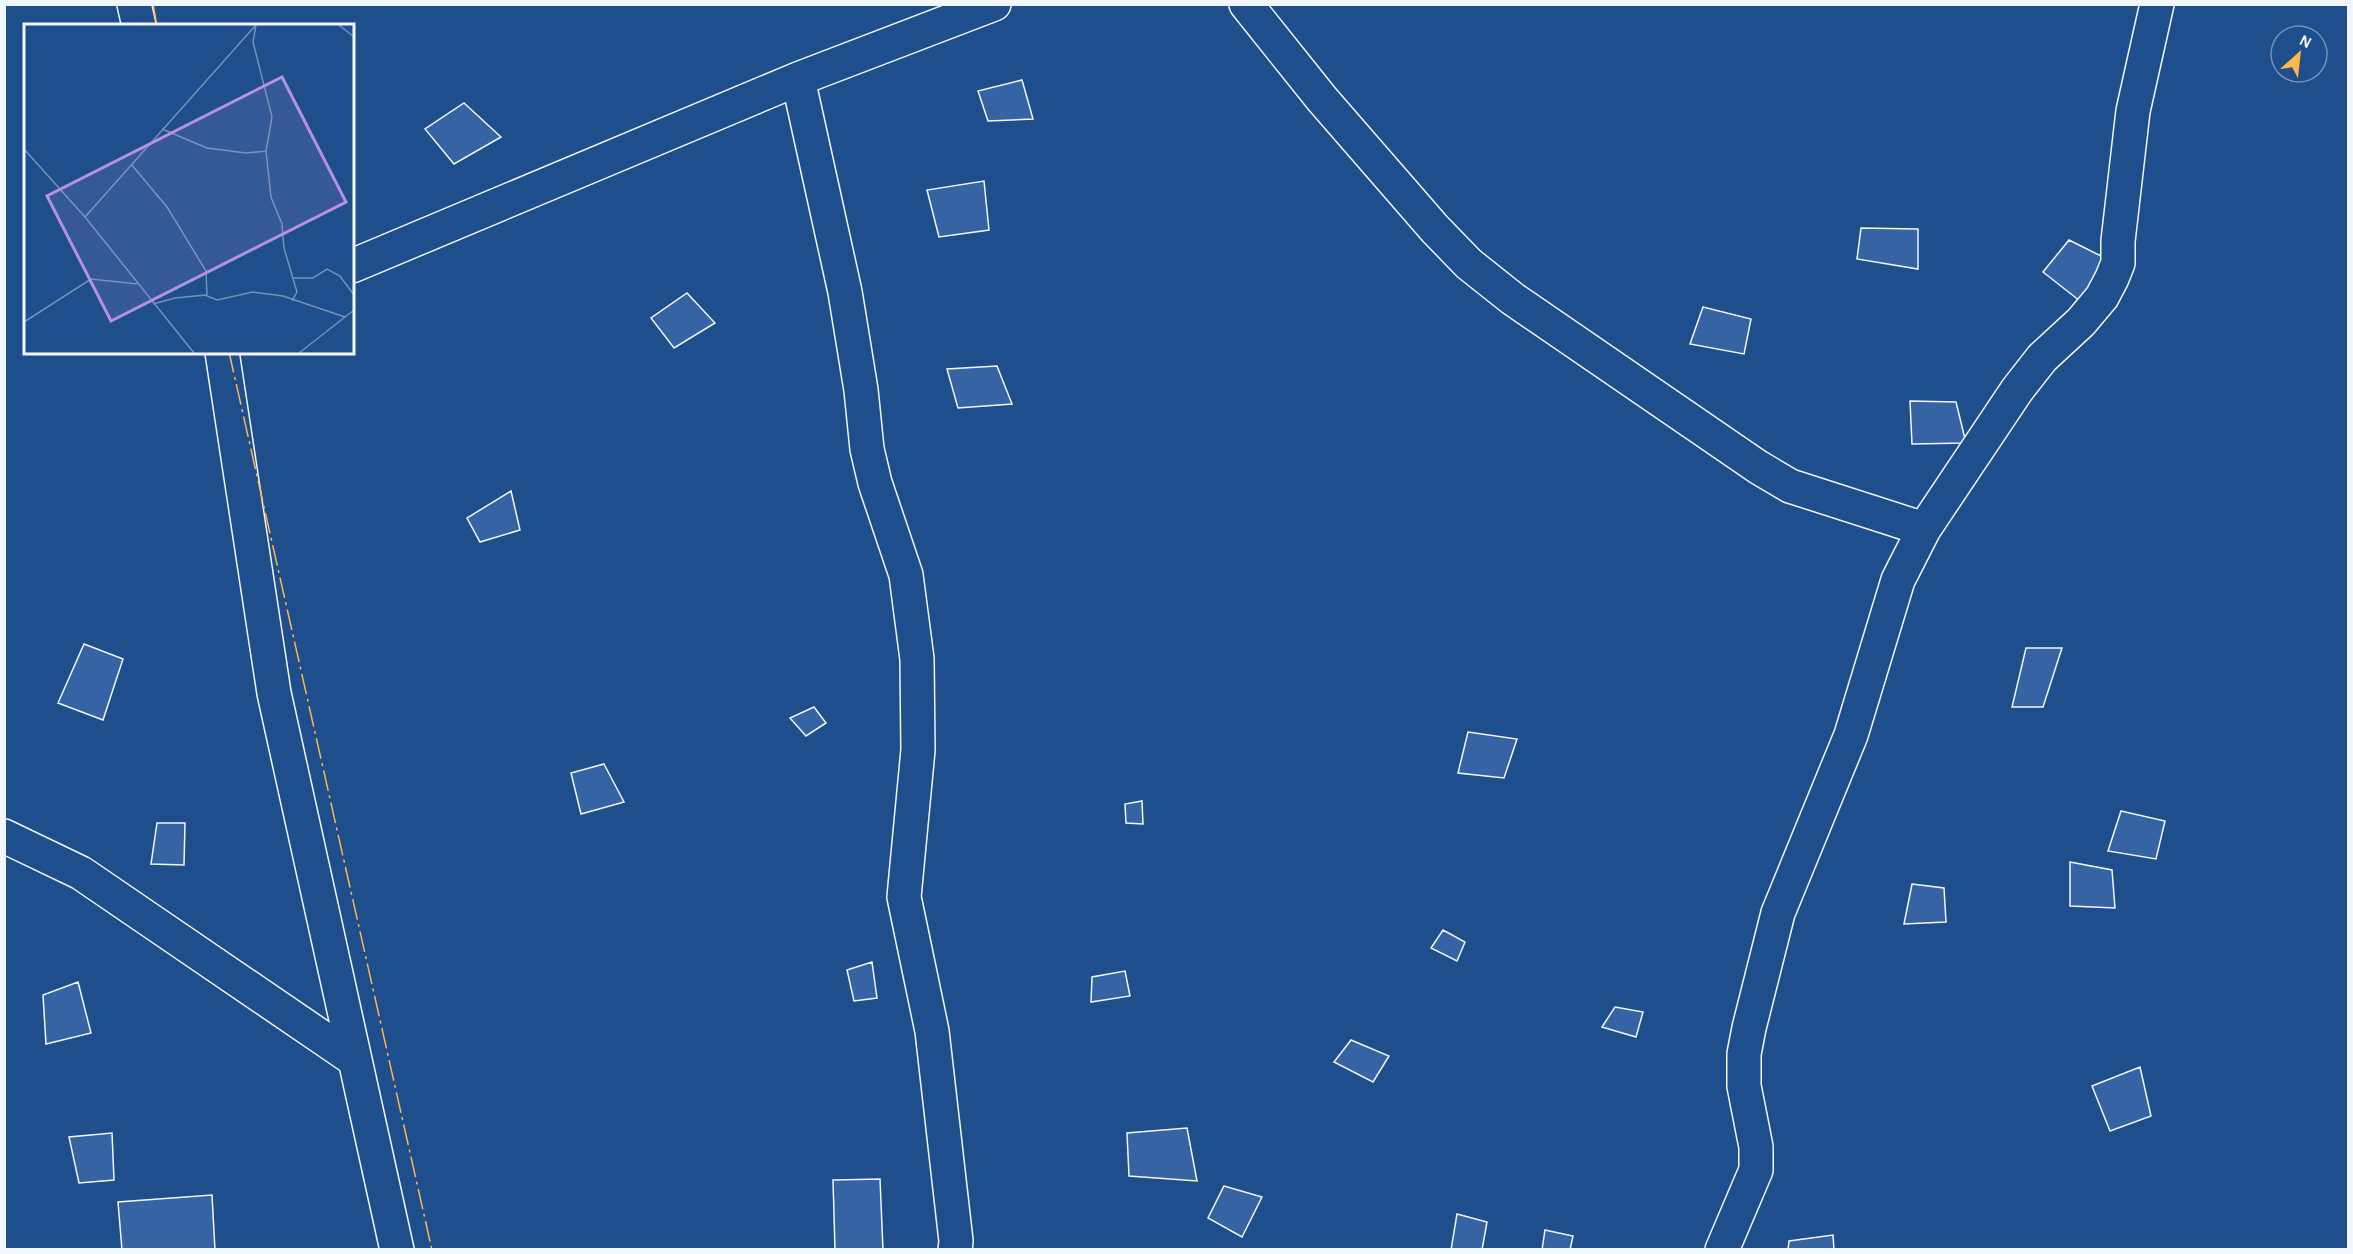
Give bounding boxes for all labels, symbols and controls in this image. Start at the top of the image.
inset map [24,24,354,354]
north arrow [2269,24,2329,84]
text: N [2297,32,2314,51]

